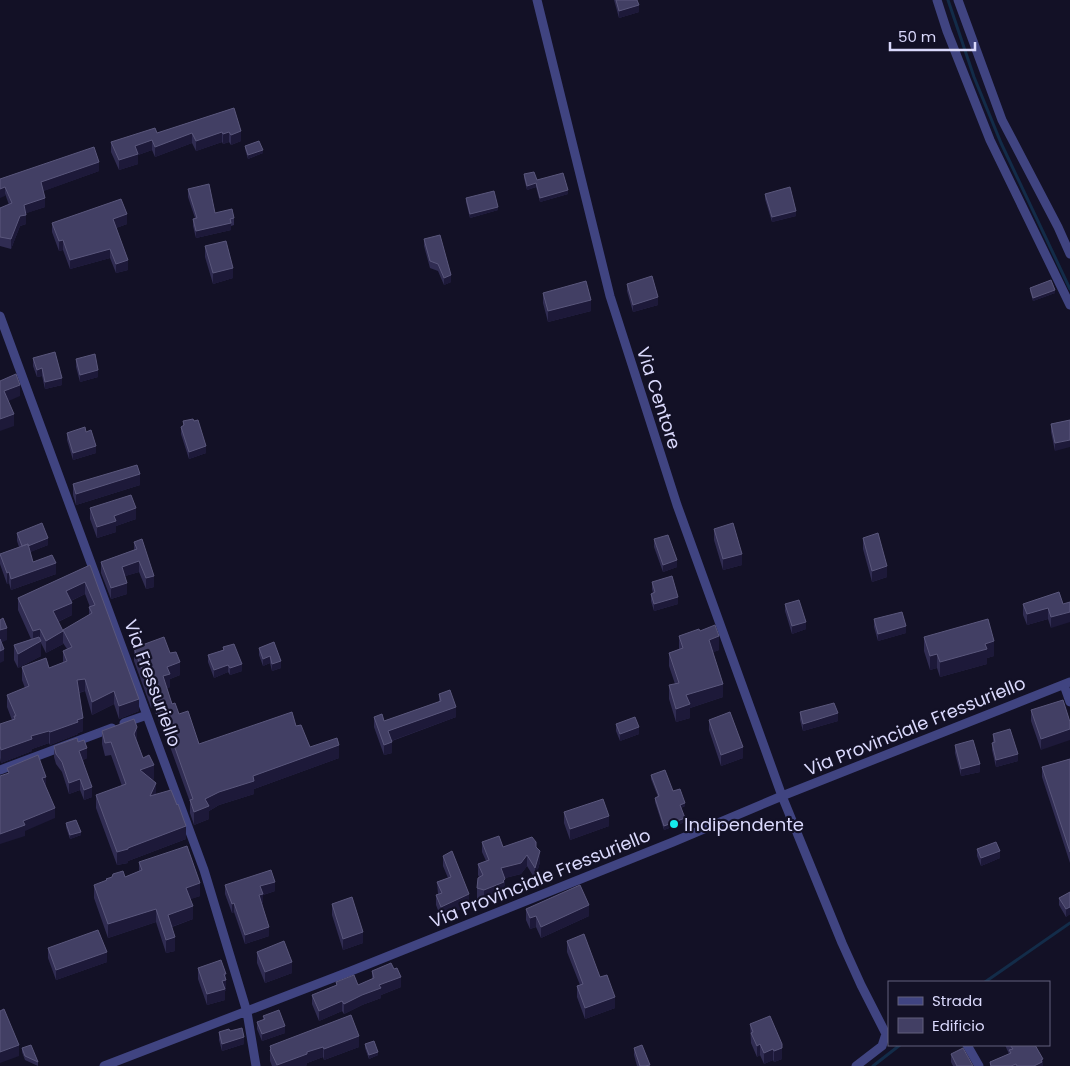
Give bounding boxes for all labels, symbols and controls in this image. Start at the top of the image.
scale bar [890,20,975,52]
text: 50 m [898,26,936,47]
street label: Via Centore [631,344,687,452]
street label: Via Fressuriello [118,616,188,750]
street label: Via Provinciale Fressuriello [801,670,1029,782]
place label: Indipendente [684,812,804,837]
marker: Indipendente [668,818,680,830]
street label: Via Provinciale Fressuriello [426,822,654,934]
legend [888,981,1050,1046]
text: Strada [932,990,982,1011]
text: Edificio [932,1015,985,1036]

